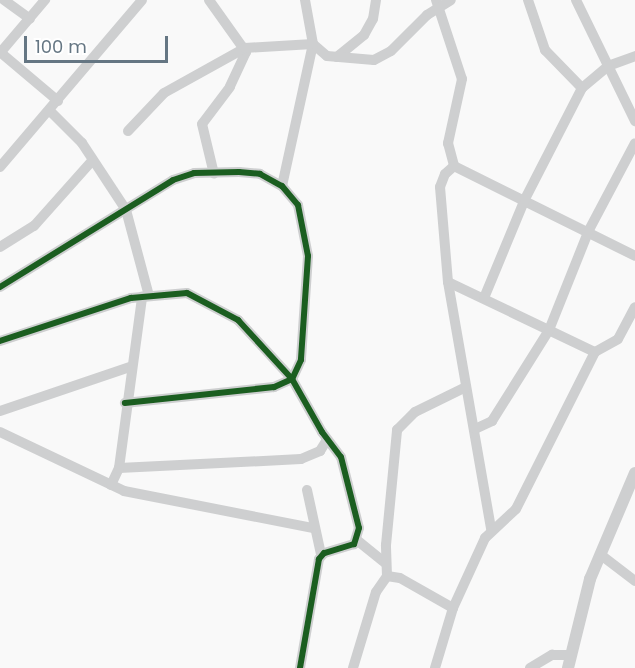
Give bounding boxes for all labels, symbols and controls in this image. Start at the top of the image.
scale bar [27,24,171,62]
text: 100 m [35,34,87,59]

